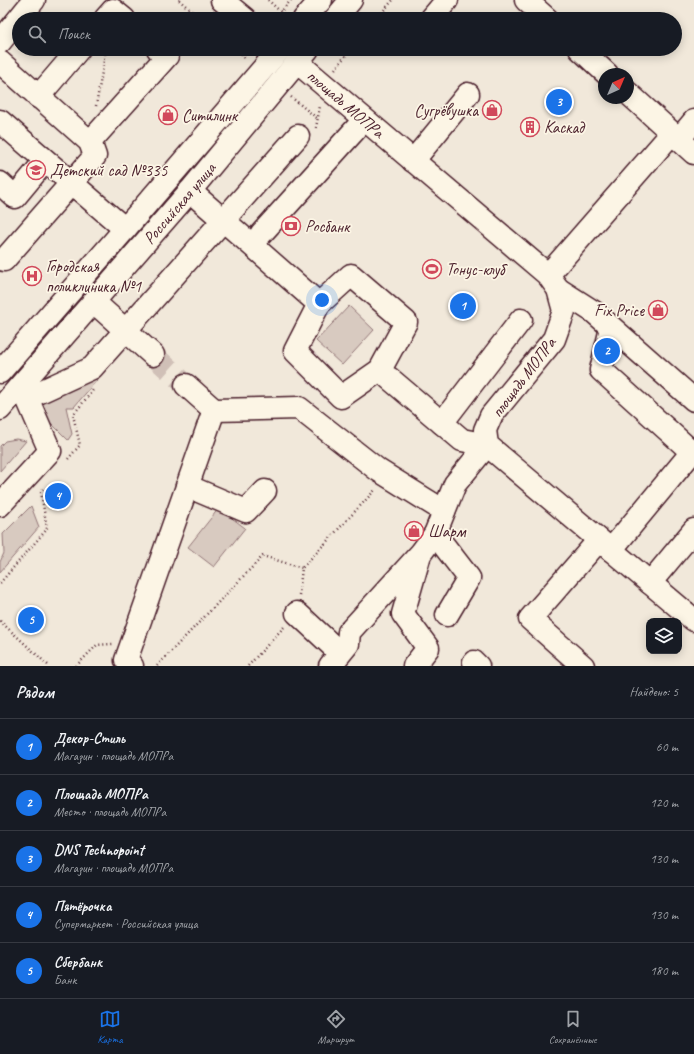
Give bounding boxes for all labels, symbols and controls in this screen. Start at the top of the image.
search box [12,12,682,56]
icon: search [26,23,48,45]
text: Поиск [58,25,90,44]
street label: площадь МОПРа [302,65,390,144]
north arrow [598,68,634,104]
pin: 3 [546,87,572,117]
shop icon: Сугрёвушка [481,99,503,121]
place label: Сугрёвушка [414,100,479,121]
shop icon: Ситилинк [157,104,179,126]
place label: Ситилинк [182,105,239,126]
building icon: Каскад [519,116,541,138]
place label: Каскад [544,117,586,138]
street label: Российская улица [139,157,221,248]
school or university icon: Детский сад №335 [25,159,47,181]
place label: Детский сад №335 [50,160,169,181]
bank icon: Росбанк [280,215,302,237]
place label: Росбанк [305,216,351,237]
place label: Городская поликлиника №1 [46,256,142,297]
sports icon: Тонус-клуб [421,258,443,280]
place label: Тонус-клуб [446,259,508,280]
hospital icon: Городская поликлиника №1 [21,265,43,287]
your location [312,290,332,310]
pin: 1 [450,291,476,321]
shop icon: Fix Price [647,299,669,321]
place label: Fix Price [594,300,645,321]
street label: площадь МОПРа [486,332,561,422]
pin: 2 [594,336,620,366]
pin: 4 [45,481,71,511]
shop icon: Шарм [403,520,425,542]
place label: Шарм [428,521,467,542]
pin: 5 [18,605,44,635]
map controls [646,618,682,654]
button: layers [646,618,682,654]
text: Рядом [16,682,54,703]
text: Найдено: 5 [630,684,678,700]
text: Декор-Стиль [54,729,125,748]
text: 1 [26,739,32,755]
text: 60 m [656,739,678,755]
text: Магазин · площадь МОПРа [54,748,173,764]
text: Площадь МОПРа [54,785,148,804]
text: 2 [26,795,32,811]
text: 120 m [650,795,678,811]
text: Место · площадь МОПРа [54,804,166,820]
text: DNS Technopoint [54,841,144,860]
text: 3 [26,851,32,867]
text: 130 m [650,851,678,867]
text: Магазин · площадь МОПРа [54,860,173,876]
text: Пятёрочка [54,897,111,916]
text: 4 [26,907,32,923]
text: 130 m [650,907,678,923]
text: Супермаркет · Российская улица [54,916,198,932]
text: Сбербанк [54,953,102,972]
text: 5 [26,963,32,979]
text: 180 m [650,963,678,979]
text: Банк [54,972,76,988]
tab: Карта [97,1008,123,1046]
tab: Маршрут [318,1008,354,1046]
tab: Сохранённые [549,1008,597,1046]

